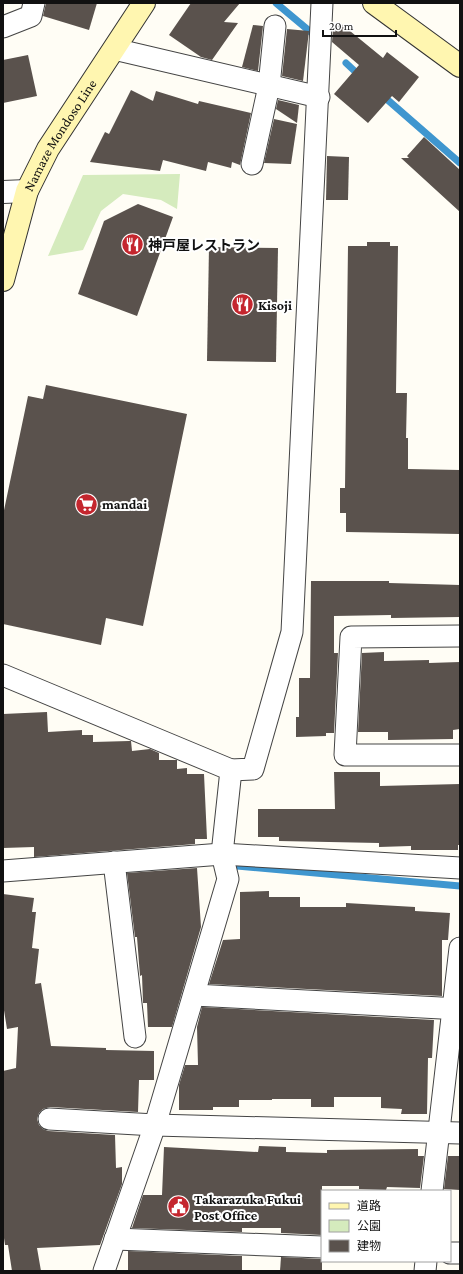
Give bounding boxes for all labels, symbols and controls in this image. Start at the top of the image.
scale bar [323,12,396,38]
text: 20 m [329,19,354,33]
street label: Namaze Mondoso Line [20,76,100,194]
restaurant icon: 神戸屋レストラン [120,232,146,258]
place label: 神戸屋レストラン [148,237,260,253]
restaurant icon: Kisoji [229,292,255,318]
place label: Kisoji [258,297,292,314]
supermarket icon: mandai [73,491,99,517]
place label: mandai [102,496,147,512]
legend [321,1190,451,1262]
place label: Takarazuka Fukui Post Office [194,1191,301,1223]
public building icon: Takarazuka Fukui Post Office [166,1194,192,1220]
text: 道路 [357,1199,381,1213]
text: 公園 [357,1219,381,1233]
text: 建物 [357,1239,381,1253]

